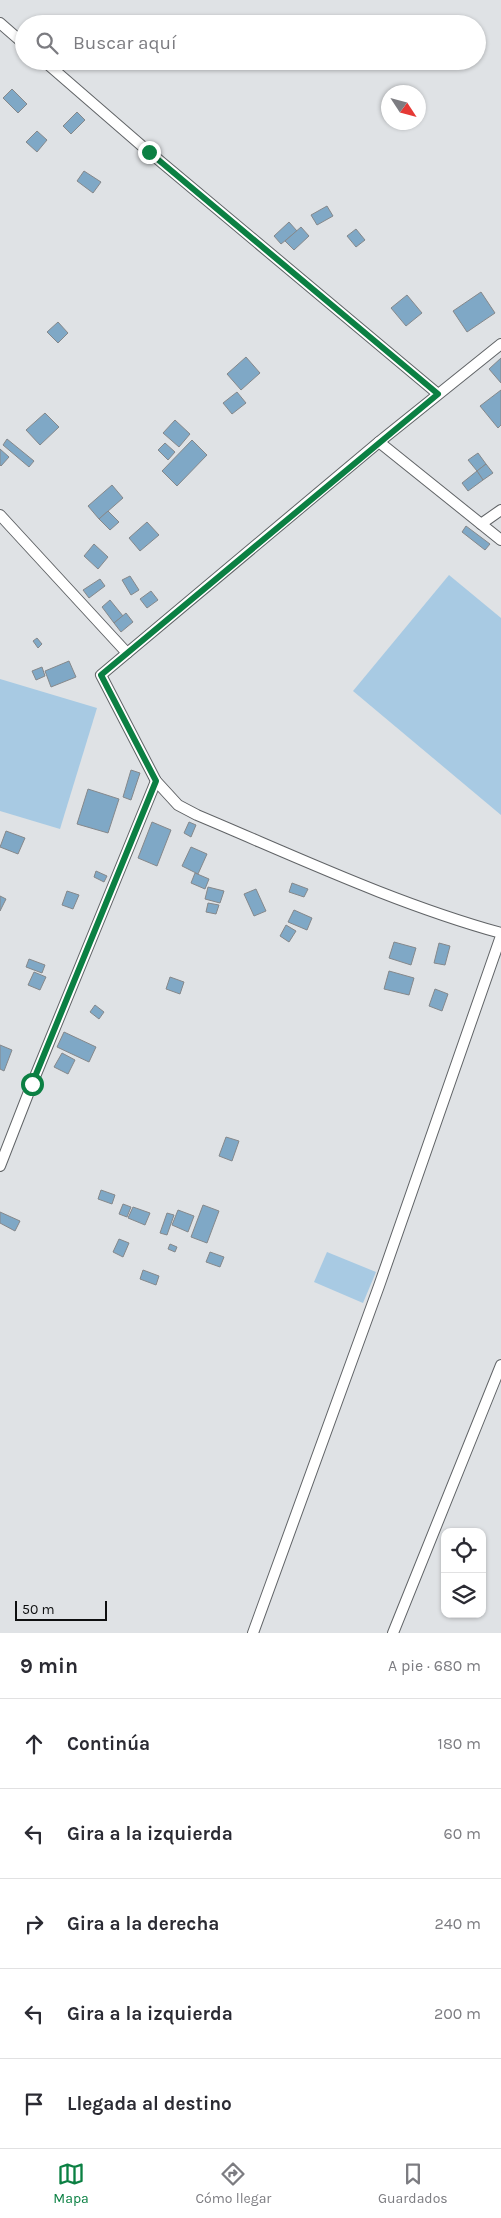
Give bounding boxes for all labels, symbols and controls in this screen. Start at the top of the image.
search box [15,15,486,70]
icon: search [33,29,61,57]
text: Buscar aquí [73,32,177,54]
north arrow [381,85,426,130]
route end [138,141,161,164]
route start [21,1073,44,1096]
map controls [441,1528,486,1618]
button: locate [441,1528,486,1573]
button: layers [441,1573,486,1618]
scale bar [15,1598,108,1621]
text: 50 m [22,1601,55,1618]
text: 9 min [20,1654,78,1678]
text: A pie · 680 m [388,1656,481,1675]
icon: ahead [20,1730,48,1758]
text: Continúa [67,1733,150,1755]
text: 180 m [438,1734,481,1753]
icon: left [20,1820,48,1848]
text: Gira a la izquierda [67,1823,233,1845]
text: 60 m [444,1824,481,1843]
icon: right [20,1910,48,1938]
text: Gira a la derecha [67,1913,219,1935]
text: 240 m [435,1914,481,1933]
icon: left [20,2000,48,2028]
text: Gira a la izquierda [67,2003,233,2025]
text: 200 m [434,2004,481,2023]
icon: arrive [20,2090,48,2118]
text: Llegada al destino [67,2093,232,2115]
tab: Mapa [53,2160,89,2207]
tab: Cómo llegar [195,2160,271,2207]
tab: Guardados [378,2160,448,2207]

